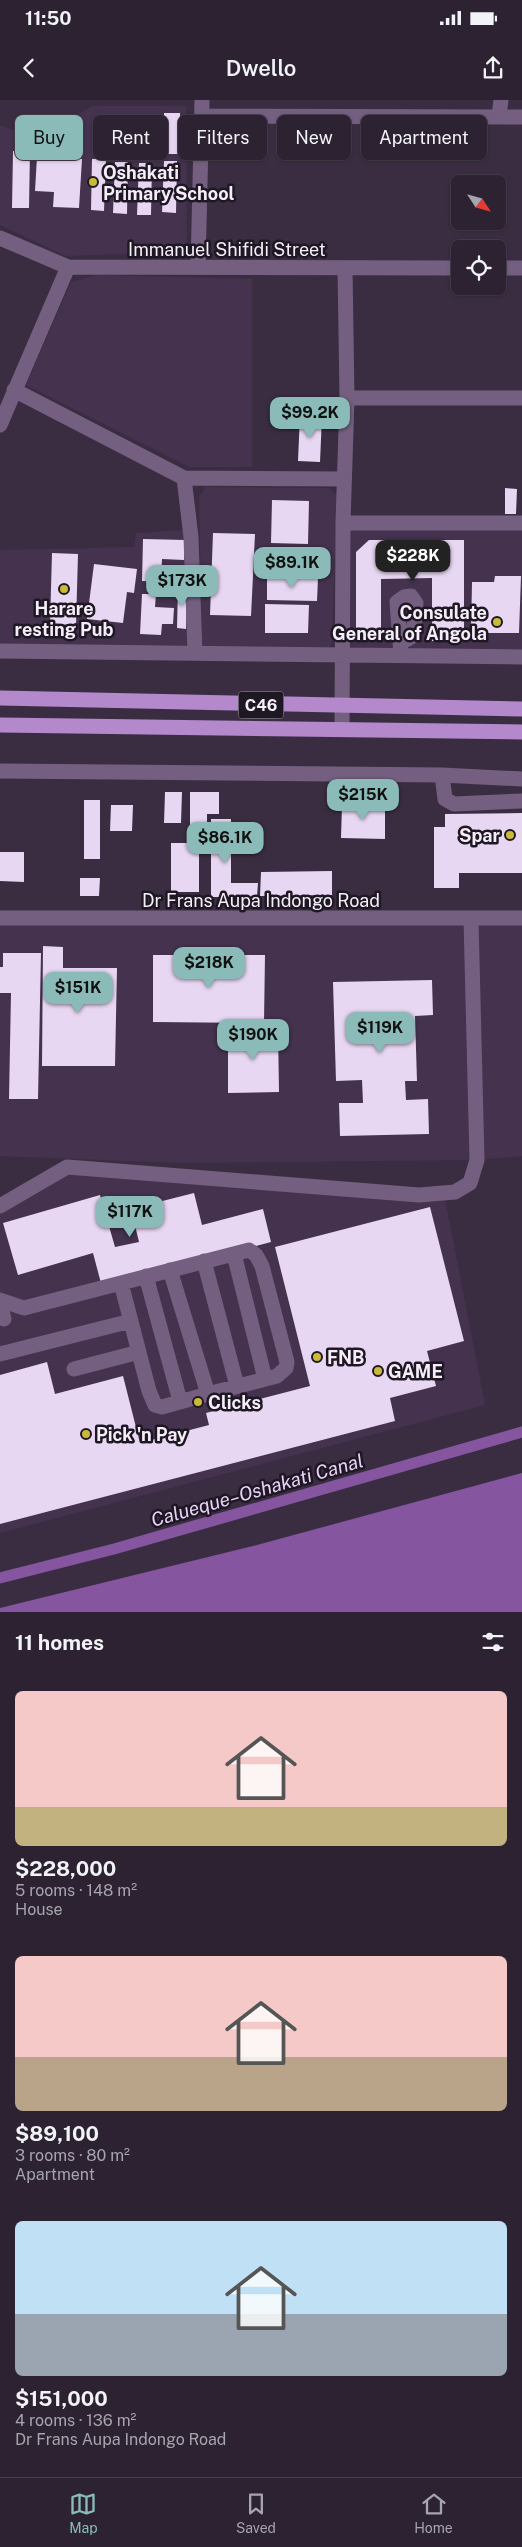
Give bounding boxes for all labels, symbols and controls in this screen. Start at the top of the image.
text: 11:50 [25,7,71,29]
icon: back [15,54,43,82]
icon: share [479,54,507,82]
text: Dwello [226,55,296,81]
chip: Buy [15,115,83,160]
chip: Rent [93,115,168,160]
chip: Filters [178,115,267,160]
chip: New [277,115,351,160]
chip: Apartment [361,115,487,160]
place label: Oshakati Primary School [103,162,235,204]
north arrow [451,175,506,230]
map controls [451,175,506,295]
marker: Oshakati Primary School [87,176,99,188]
street label: Immanuel Shifidi Street [128,239,326,260]
button: locate [451,240,506,295]
pin: $99.2K [269,396,351,439]
text: $99.2K [281,403,339,422]
pin: $228K [378,540,448,582]
pin: $89.1K [251,546,333,589]
text: $228K [386,546,440,565]
text: $89.1K [265,553,319,572]
pin: $173K [147,564,217,607]
text: $173K [157,571,207,590]
marker: Harare resting Pub [58,583,70,595]
place label: Harare resting Pub [14,598,114,640]
place label: Consulate General of Angola [332,602,487,644]
marker: Consulate General of Angola [491,616,503,628]
road number: C46 [238,692,284,718]
pin: $215K [328,778,398,821]
text: $215K [338,785,388,804]
pin: $86.1K [184,822,266,864]
place label: Spar [459,825,501,846]
text: $86.1K [198,828,252,847]
marker: Spar [504,829,516,841]
street label: Dr Frans Aupa Indongo Road [142,890,380,911]
pin: $218K [174,946,244,989]
text: $218K [184,953,234,972]
pin: $151K [43,972,113,1014]
text: $151K [55,978,101,997]
pin: $119K [345,1012,415,1054]
pin: $190K [218,1018,288,1061]
text: $119K [357,1018,403,1037]
text: $190K [228,1025,278,1044]
pin: $117K [95,1196,165,1238]
text: $117K [107,1202,153,1221]
place label: FNB [327,1347,364,1368]
marker: FNB [311,1351,323,1363]
place label: GAME [388,1361,443,1382]
marker: GAME [372,1365,384,1377]
place label: Clicks [208,1392,261,1413]
marker: Clicks [192,1396,204,1408]
place label: Pick 'n Pay [96,1424,187,1445]
marker: Pick 'n Pay [80,1428,92,1440]
water label: Calueque–Oshakati Canal [148,1449,366,1531]
icon: filters [479,1628,507,1656]
text: 11 homes [15,1630,104,1655]
icon: home [216,1723,306,1813]
text: $228,000 [15,1856,116,1881]
text: 5 rooms · 148 m² [15,1881,137,1900]
text: House [15,1900,63,1919]
icon: home [216,1988,306,2078]
text: $89,100 [15,2121,99,2146]
text: 3 rooms · 80 m² [15,2146,130,2165]
text: Apartment [15,2165,95,2184]
icon: home [216,2253,306,2343]
text: $151,000 [15,2386,108,2411]
text: 4 rooms · 136 m² [15,2411,136,2430]
text: Dr Frans Aupa Indongo Road [15,2430,226,2449]
tab: Map [69,2490,98,2536]
tab: Saved [236,2490,276,2536]
tab: Home [414,2490,453,2536]

